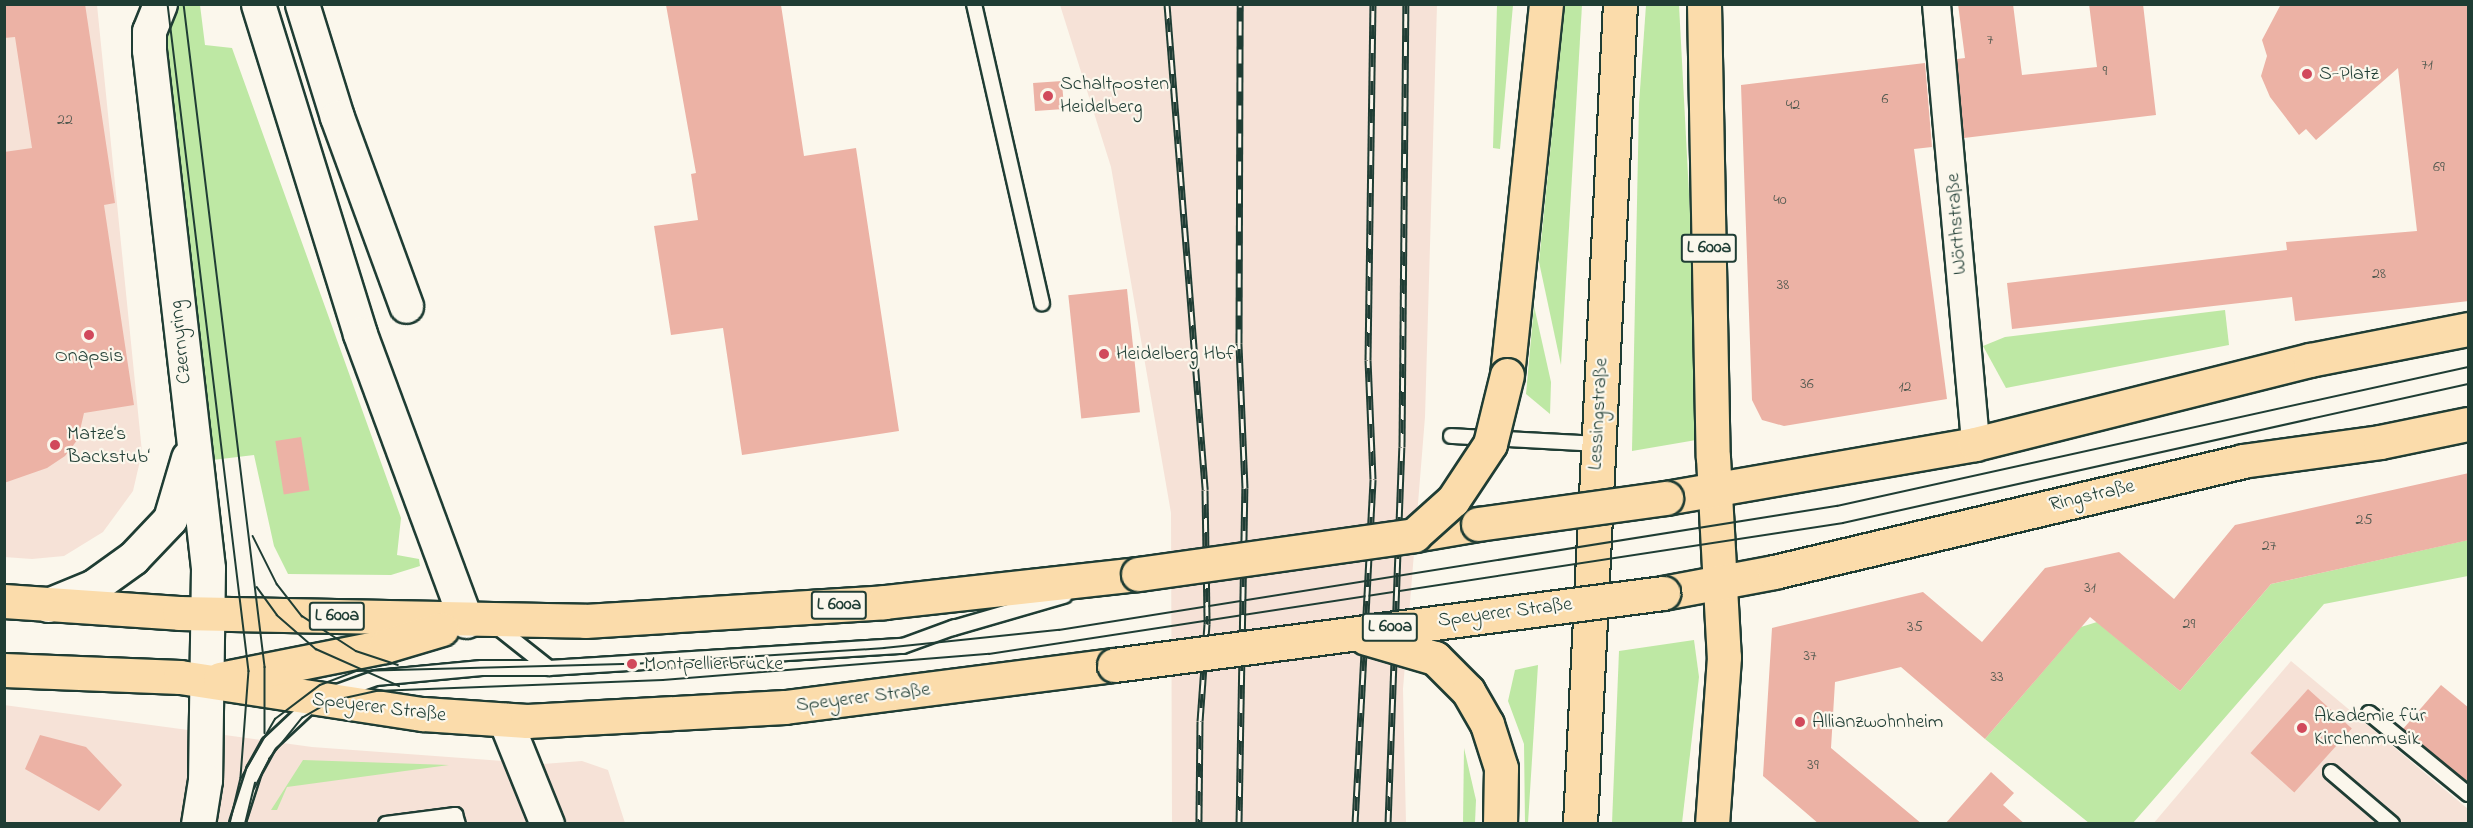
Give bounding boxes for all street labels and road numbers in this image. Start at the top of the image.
street label: Wörthstraße [1941,172,1973,276]
road number: L 600a [1680,233,1738,263]
street label: Czernyring [165,299,197,385]
street label: Lessingstraße [1584,357,1614,471]
street label: Ringstraße [2047,475,2137,517]
road number: L 600a [810,590,868,620]
street label: Speyerer Straße [1436,593,1574,633]
road number: L 600a [308,601,366,631]
road number: L 600a [1362,612,1418,642]
street label: Speyerer Straße [794,678,932,718]
street label: Speyerer Straße [310,688,448,728]

